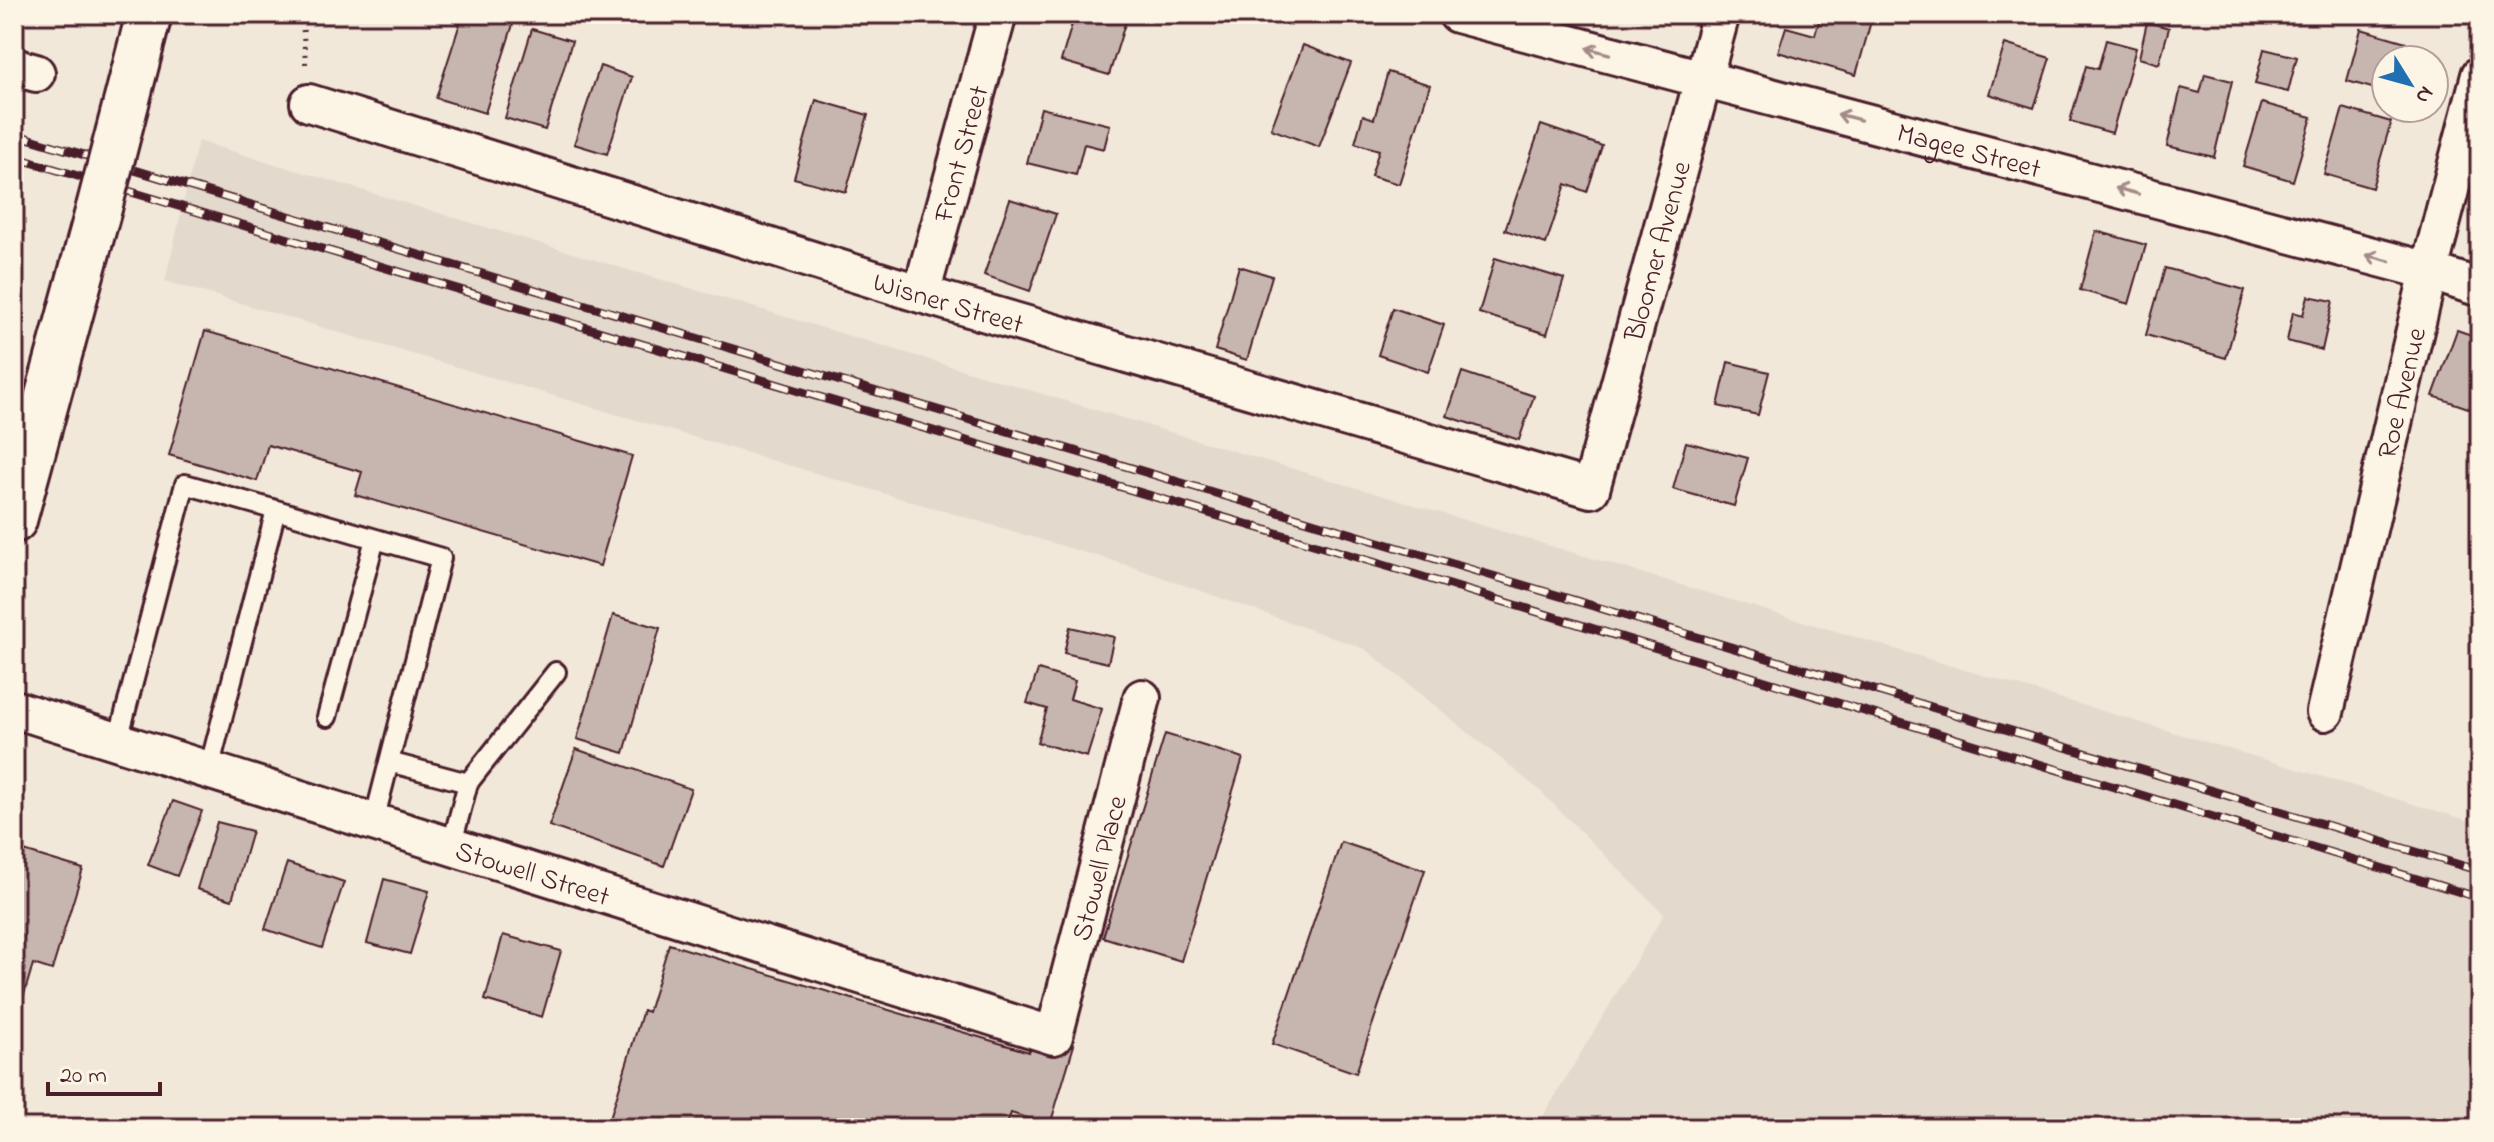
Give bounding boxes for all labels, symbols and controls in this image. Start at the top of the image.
one-way arrow [1585,42,1611,57]
north arrow [2370,44,2450,124]
text: N [2406,79,2441,110]
street label: Front Street [924,81,1001,228]
one-way arrow [1836,109,1862,124]
street label: Magee Street [1892,114,2045,192]
street label: Bloomer Avenue [1615,157,1704,347]
one-way arrow [2115,183,2141,198]
one-way arrow [2366,250,2392,265]
street label: Wisner Street [867,263,1028,347]
street label: Roe Avenue [2368,324,2439,463]
street label: Stowell Place [1063,791,1140,946]
street label: Stowell Street [449,832,614,919]
scale bar [48,1046,160,1096]
text: 20 m [60,1059,107,1094]

